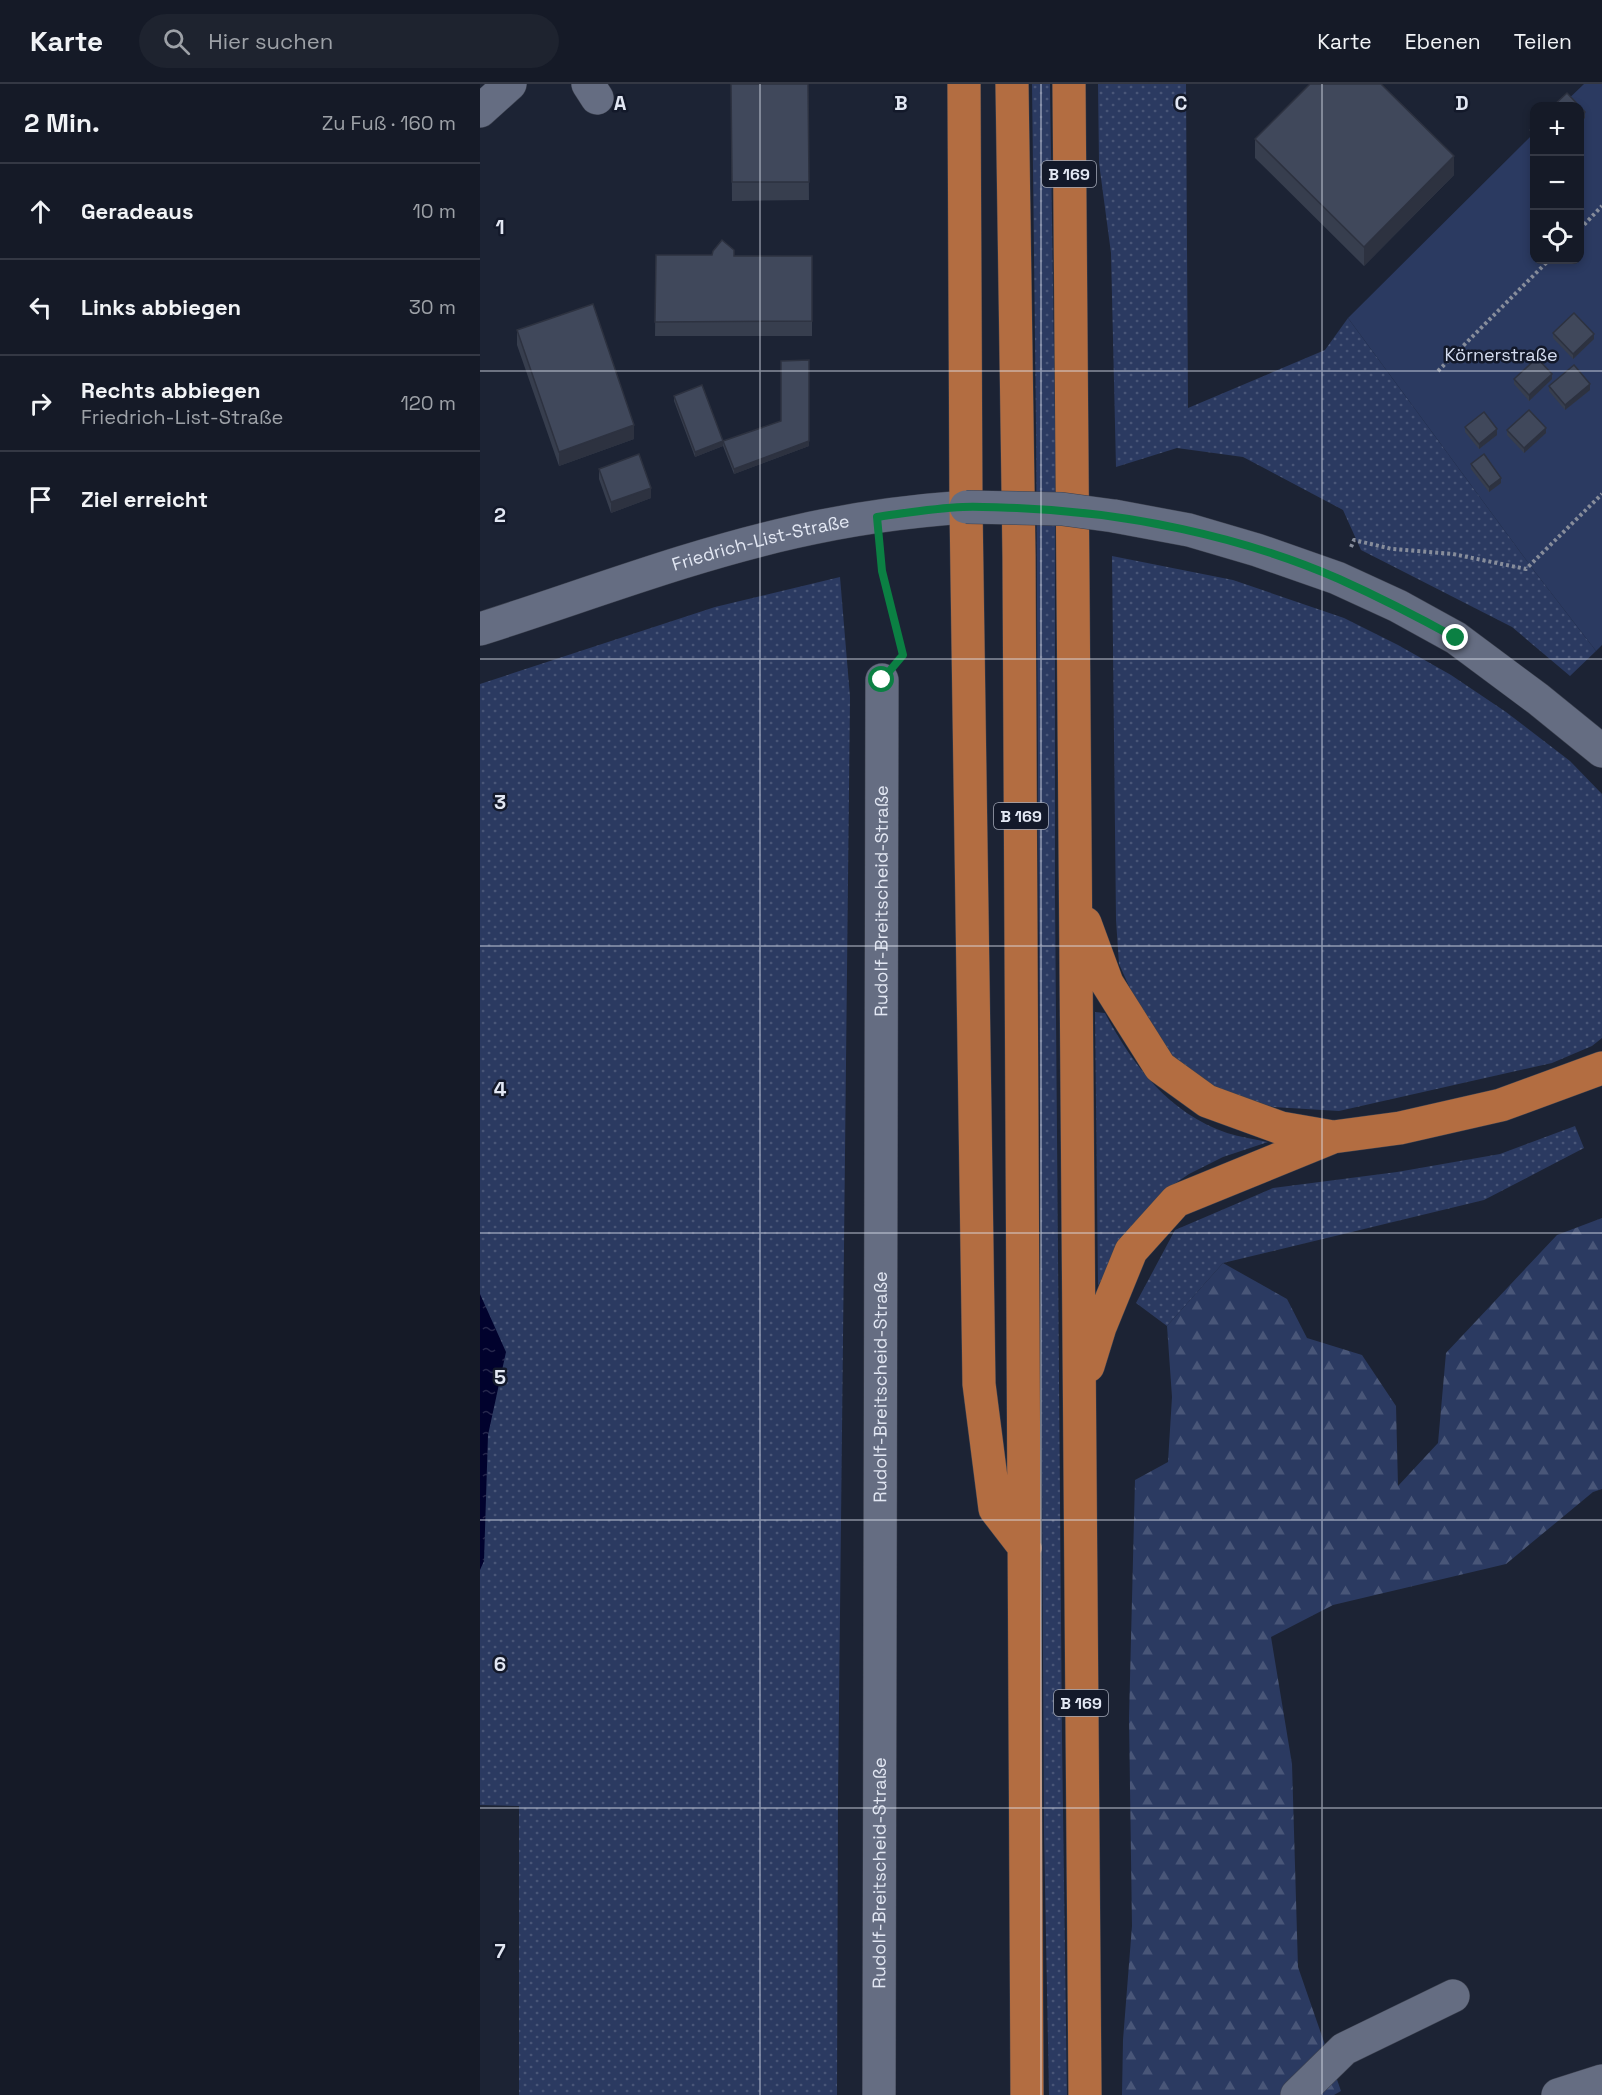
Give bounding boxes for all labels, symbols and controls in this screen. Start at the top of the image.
search box [139,14,559,68]
text: Karte [30,23,103,59]
icon: search [160,25,193,58]
text: Hier suchen [208,27,333,55]
text: Karte [1317,28,1372,55]
text: Ebenen [1405,28,1481,55]
text: Teilen [1514,28,1572,55]
text: A [614,90,627,116]
text: B [894,90,908,116]
text: C [1175,90,1188,116]
text: D [1455,90,1469,116]
map controls [1530,102,1584,264]
button: + [1530,102,1584,156]
text: 2 Min. [24,106,100,140]
text: Zu Fuß · 160 m [322,110,456,136]
button: − [1530,156,1584,210]
road number: B 169 [1042,161,1096,187]
icon: ahead [24,195,57,228]
text: Geradeaus [81,197,193,225]
text: 10 m [412,198,456,224]
button: locate [1530,210,1584,264]
text: 1 [495,214,505,240]
icon: left [24,291,57,324]
text: Links abbiegen [81,293,241,321]
text: 30 m [409,294,456,320]
park label: Körnerstraße [1444,343,1558,366]
text: Rechts abbiegen [81,376,261,404]
icon: right [24,387,57,420]
text: 120 m [400,390,456,416]
text: Friedrich-List-Straße [81,404,283,430]
icon: arrive [24,483,57,516]
text: Ziel erreicht [81,485,208,513]
text: 2 [494,502,506,528]
street label: Friedrich-List-Straße [669,509,851,576]
route end [1442,624,1468,650]
route start [868,666,894,692]
street label: Rudolf-Breitscheid-Straße [869,785,893,1017]
text: 3 [494,789,506,815]
road number: B 169 [994,803,1048,829]
text: 4 [494,1076,507,1102]
street label: Rudolf-Breitscheid-Straße [868,1271,892,1503]
text: 5 [494,1364,506,1390]
text: 6 [494,1651,506,1677]
road number: B 169 [1054,1690,1108,1716]
street label: Rudolf-Breitscheid-Straße [867,1757,891,1989]
text: 7 [494,1938,506,1964]

